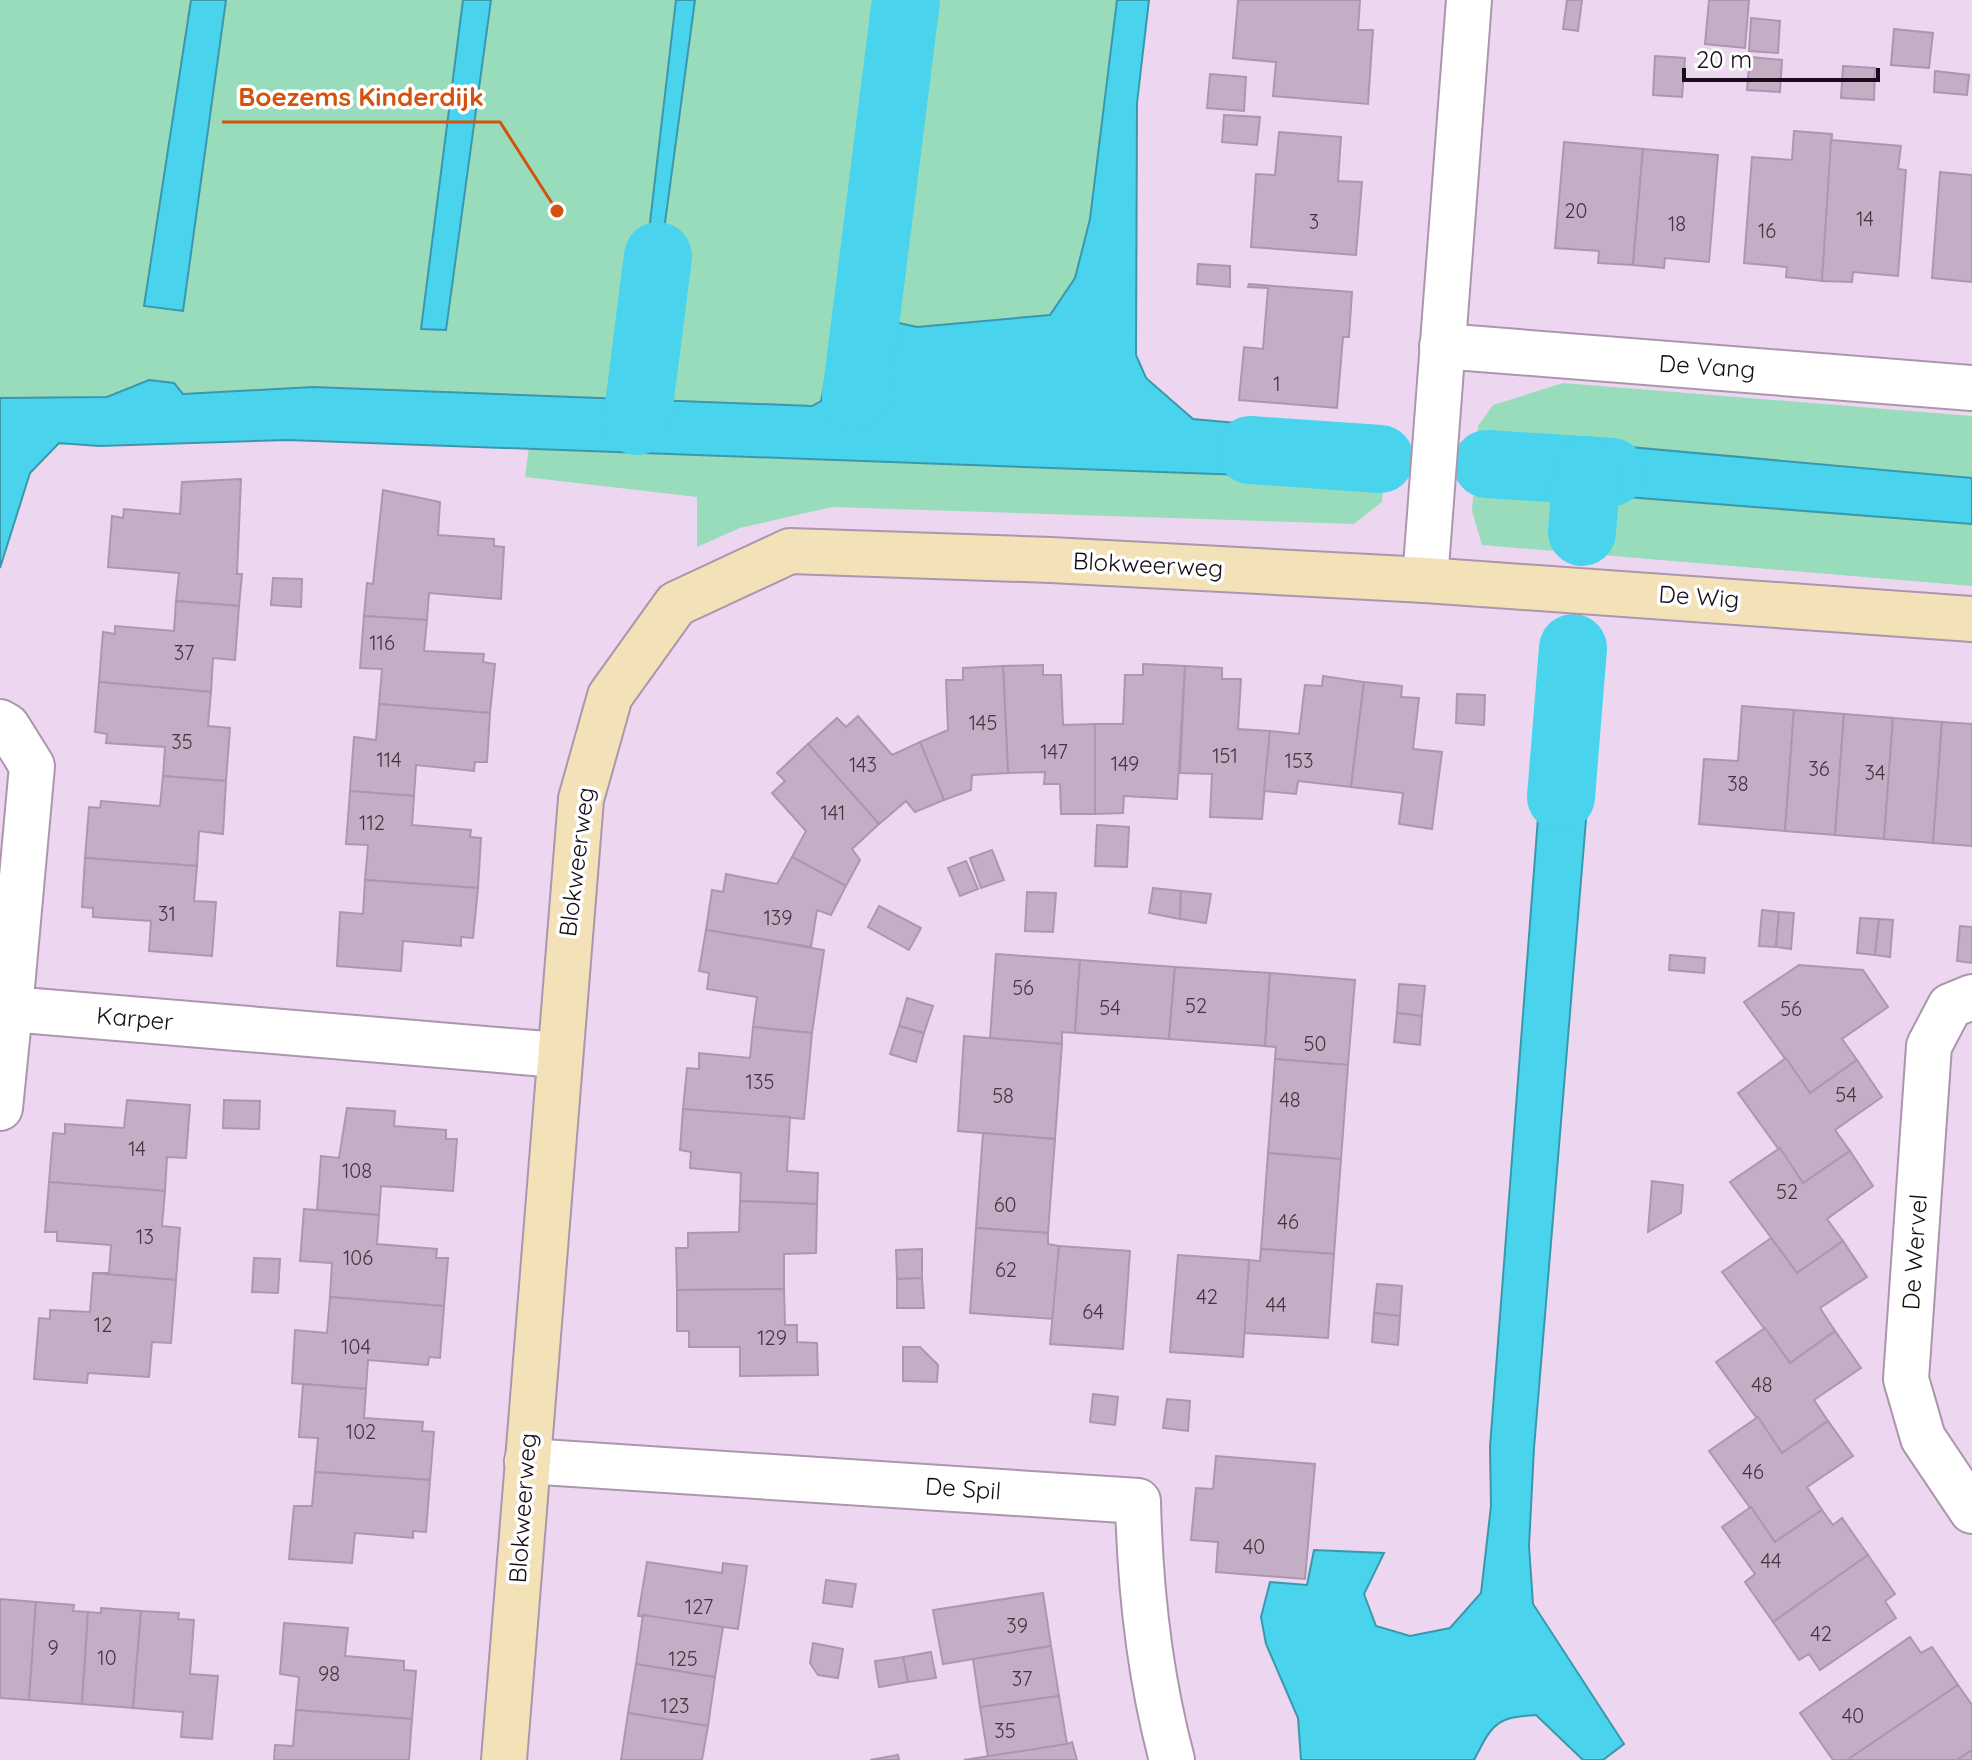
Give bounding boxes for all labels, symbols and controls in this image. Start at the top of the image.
scale bar [1684,32,1878,82]
text: 20 m [1696,44,1752,74]
callout: Boezems Kinderdijk [222,72,500,122]
text: Boezems Kinderdijk [238,80,484,113]
house number: 20 [1565,198,1587,223]
house number: 14 [1856,206,1874,231]
house number: 3 [1309,209,1319,234]
house number: 18 [1668,211,1686,236]
house number: 16 [1758,218,1776,243]
street label: De Vang [1658,348,1756,384]
house number: 1 [1273,371,1281,396]
street label: Blokweerweg [1072,545,1224,583]
street label: De Wig [1658,578,1740,614]
house number: 116 [369,630,395,655]
house number: 37 [174,640,194,665]
house number: 145 [969,710,997,735]
house number: 35 [171,729,193,754]
house number: 147 [1040,739,1068,764]
house number: 151 [1212,743,1238,768]
house number: 114 [376,747,402,772]
house number: 153 [1285,748,1313,773]
house number: 149 [1111,751,1139,776]
house number: 143 [849,752,877,777]
house number: 36 [1808,756,1830,781]
house number: 34 [1864,760,1886,785]
house number: 38 [1727,771,1749,796]
street label: Blokweerweg [552,785,600,938]
house number: 141 [821,800,845,825]
house number: 112 [359,810,385,835]
house number: 31 [158,901,176,926]
house number: 139 [763,905,793,930]
house number: 56 [1012,975,1034,1000]
house number: 52 [1185,993,1207,1018]
house number: 54 [1099,995,1121,1020]
house number: 56 [1780,996,1802,1021]
street label: Karper [95,1000,175,1036]
house number: 50 [1304,1031,1326,1056]
house number: 135 [746,1069,774,1094]
house number: 54 [1835,1082,1857,1107]
house number: 58 [992,1083,1014,1108]
house number: 48 [1279,1087,1301,1112]
house number: 14 [128,1136,146,1161]
house number: 108 [342,1158,372,1183]
house number: 52 [1776,1179,1798,1204]
house number: 60 [994,1192,1016,1217]
street label: De Wervel [1895,1193,1933,1311]
house number: 46 [1277,1209,1299,1234]
house number: 13 [136,1224,154,1249]
house number: 106 [343,1245,373,1270]
house number: 62 [995,1257,1017,1282]
house number: 42 [1196,1284,1218,1309]
house number: 44 [1265,1292,1287,1317]
house number: 64 [1082,1299,1104,1324]
house number: 12 [94,1312,112,1337]
house number: 129 [757,1325,787,1350]
house number: 104 [341,1334,371,1359]
house number: 48 [1751,1372,1773,1397]
house number: 102 [346,1419,376,1444]
street label: Blokweerweg [502,1432,542,1584]
house number: 46 [1742,1459,1764,1484]
street label: De Spil [924,1470,1002,1506]
house number: 40 [1243,1534,1265,1559]
house number: 44 [1760,1548,1782,1573]
house number: 127 [685,1594,713,1619]
house number: 39 [1006,1613,1028,1638]
house number: 42 [1810,1621,1832,1646]
house number: 9 [47,1635,59,1660]
house number: 10 [97,1645,117,1670]
house number: 125 [668,1646,698,1671]
house number: 98 [318,1661,340,1686]
house number: 37 [1012,1666,1032,1691]
house number: 123 [661,1693,689,1718]
house number: 40 [1842,1703,1864,1728]
house number: 35 [994,1718,1016,1743]

